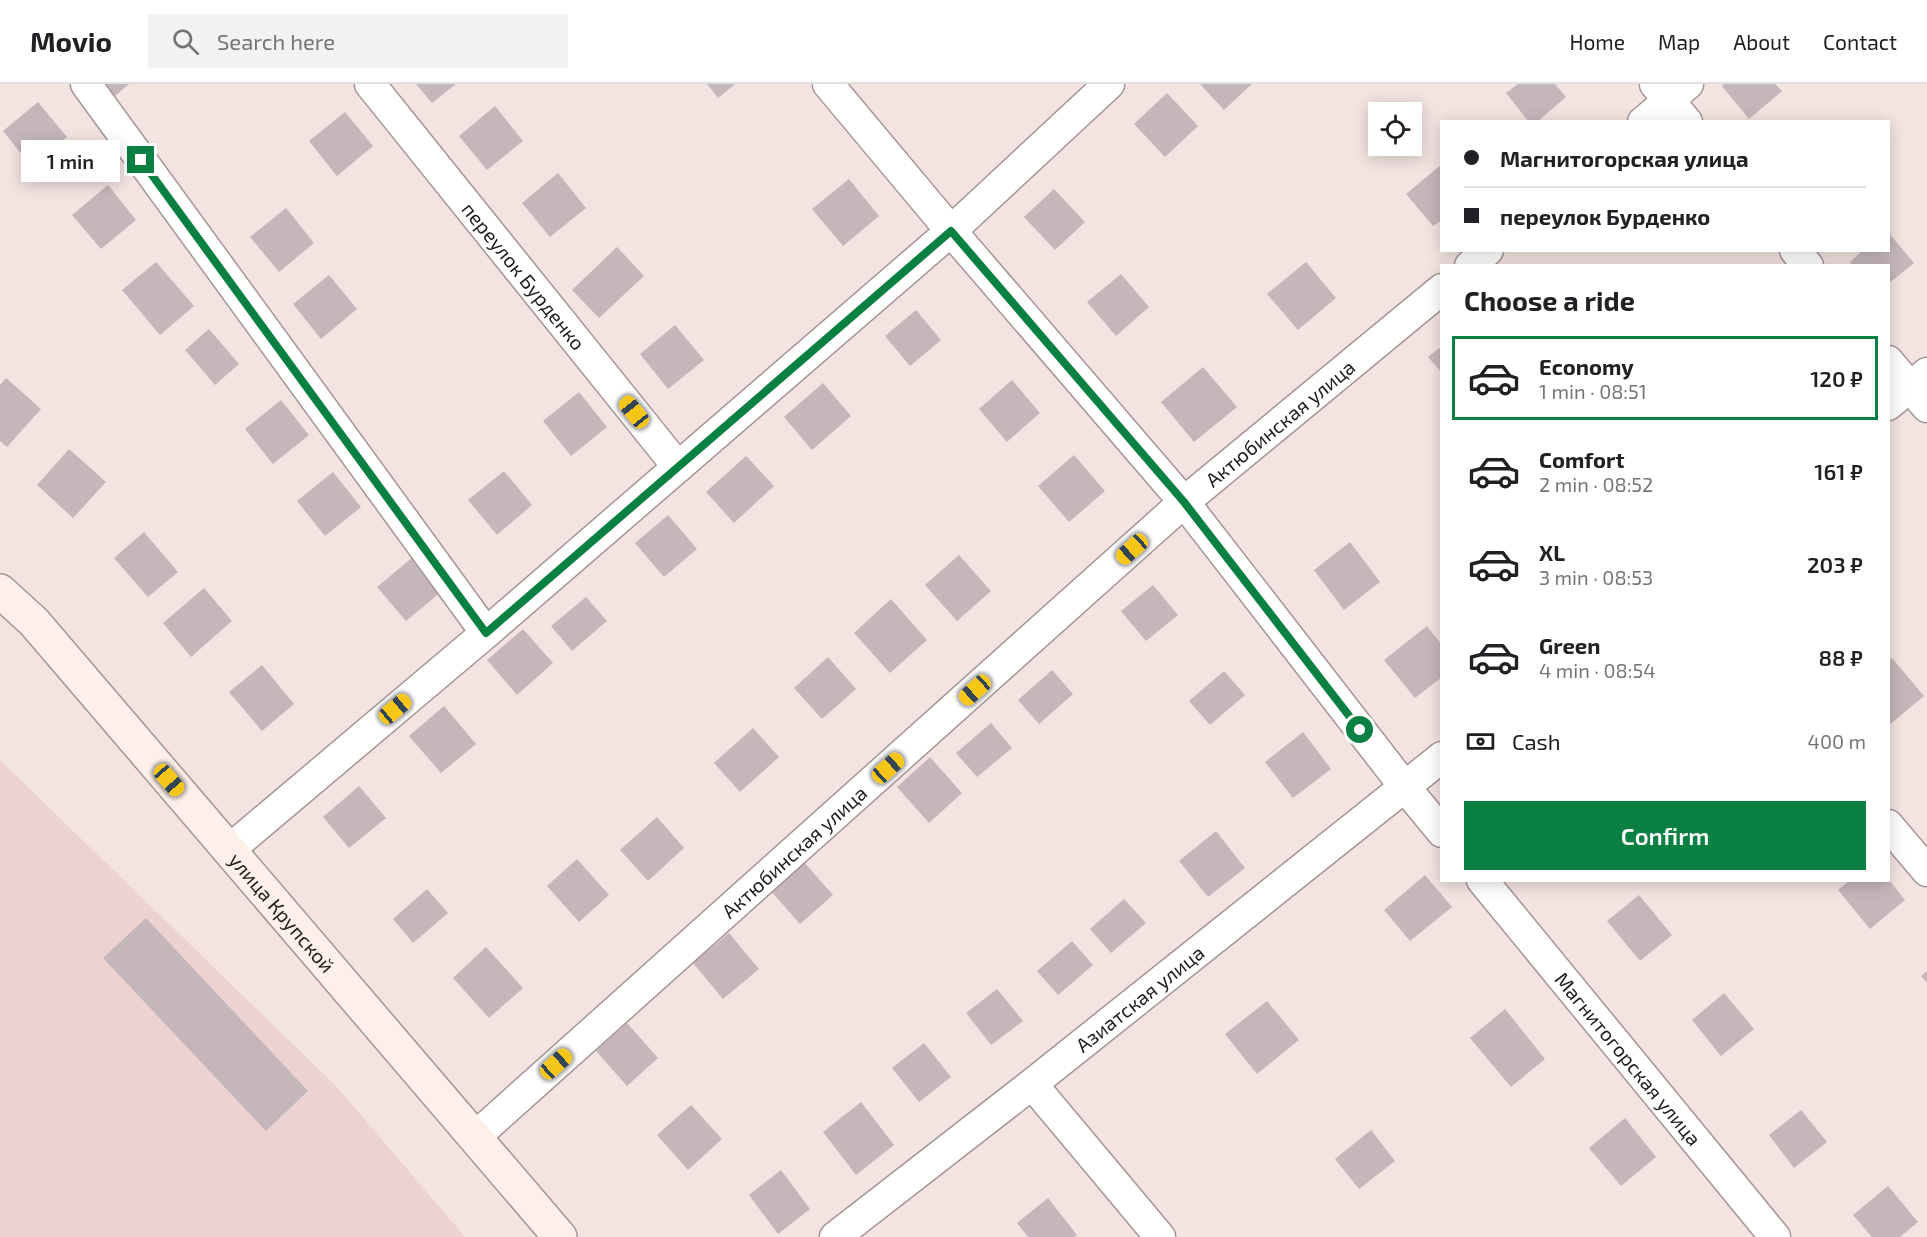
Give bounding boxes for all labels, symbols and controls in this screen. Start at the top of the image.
search box [148,14,568,68]
text: Movio [30,24,112,58]
icon: search [169,25,202,58]
text: Search here [217,28,335,54]
text: Home [1569,29,1625,54]
text: Map [1658,29,1700,54]
text: About [1733,29,1790,54]
text: Contact [1823,29,1897,54]
map controls [1368,102,1422,156]
button: locate [1368,102,1422,156]
callout: 1 min [21,139,120,181]
text: Магнитогорская улица [1500,145,1749,171]
route end [127,146,154,173]
text: 1 min [47,149,94,173]
street label: переулок Бурденко [457,197,591,355]
text: переулок Бурденко [1500,203,1710,229]
text: Choose a ride [1464,284,1635,316]
icon: car [1467,351,1521,405]
text: Economy [1539,353,1634,379]
street label: Актюбинская улица [1200,354,1359,492]
text: 120 ₽ [1810,365,1863,391]
text: 1 min · 08:51 [1539,379,1647,403]
car [616,392,652,432]
icon: car [1467,444,1521,498]
text: Comfort [1539,446,1624,472]
text: 161 ₽ [1814,458,1863,484]
text: 2 min · 08:52 [1539,472,1653,496]
car [1113,530,1151,568]
icon: car [1467,537,1521,591]
text: XL [1539,539,1565,565]
text: 203 ₽ [1807,551,1863,577]
text: 3 min · 08:53 [1539,565,1653,589]
icon: car [1467,630,1521,684]
text: Green [1539,632,1601,658]
text: 88 ₽ [1818,644,1863,670]
text: 4 min · 08:54 [1539,658,1655,682]
car [956,671,994,709]
car [375,691,415,727]
route start [1346,716,1373,743]
icon: cash [1464,725,1497,758]
text: Cash [1512,728,1561,754]
text: 400 m [1808,729,1866,753]
car [869,749,907,787]
car [150,761,188,799]
street label: Актюбинская улица [716,780,871,923]
button: Confirm [1464,801,1866,870]
street label: улица Крупской [224,848,340,977]
street label: Азиатская улица [1070,940,1209,1057]
street label: Магнитогорская улица [1550,967,1707,1150]
car [537,1045,575,1083]

